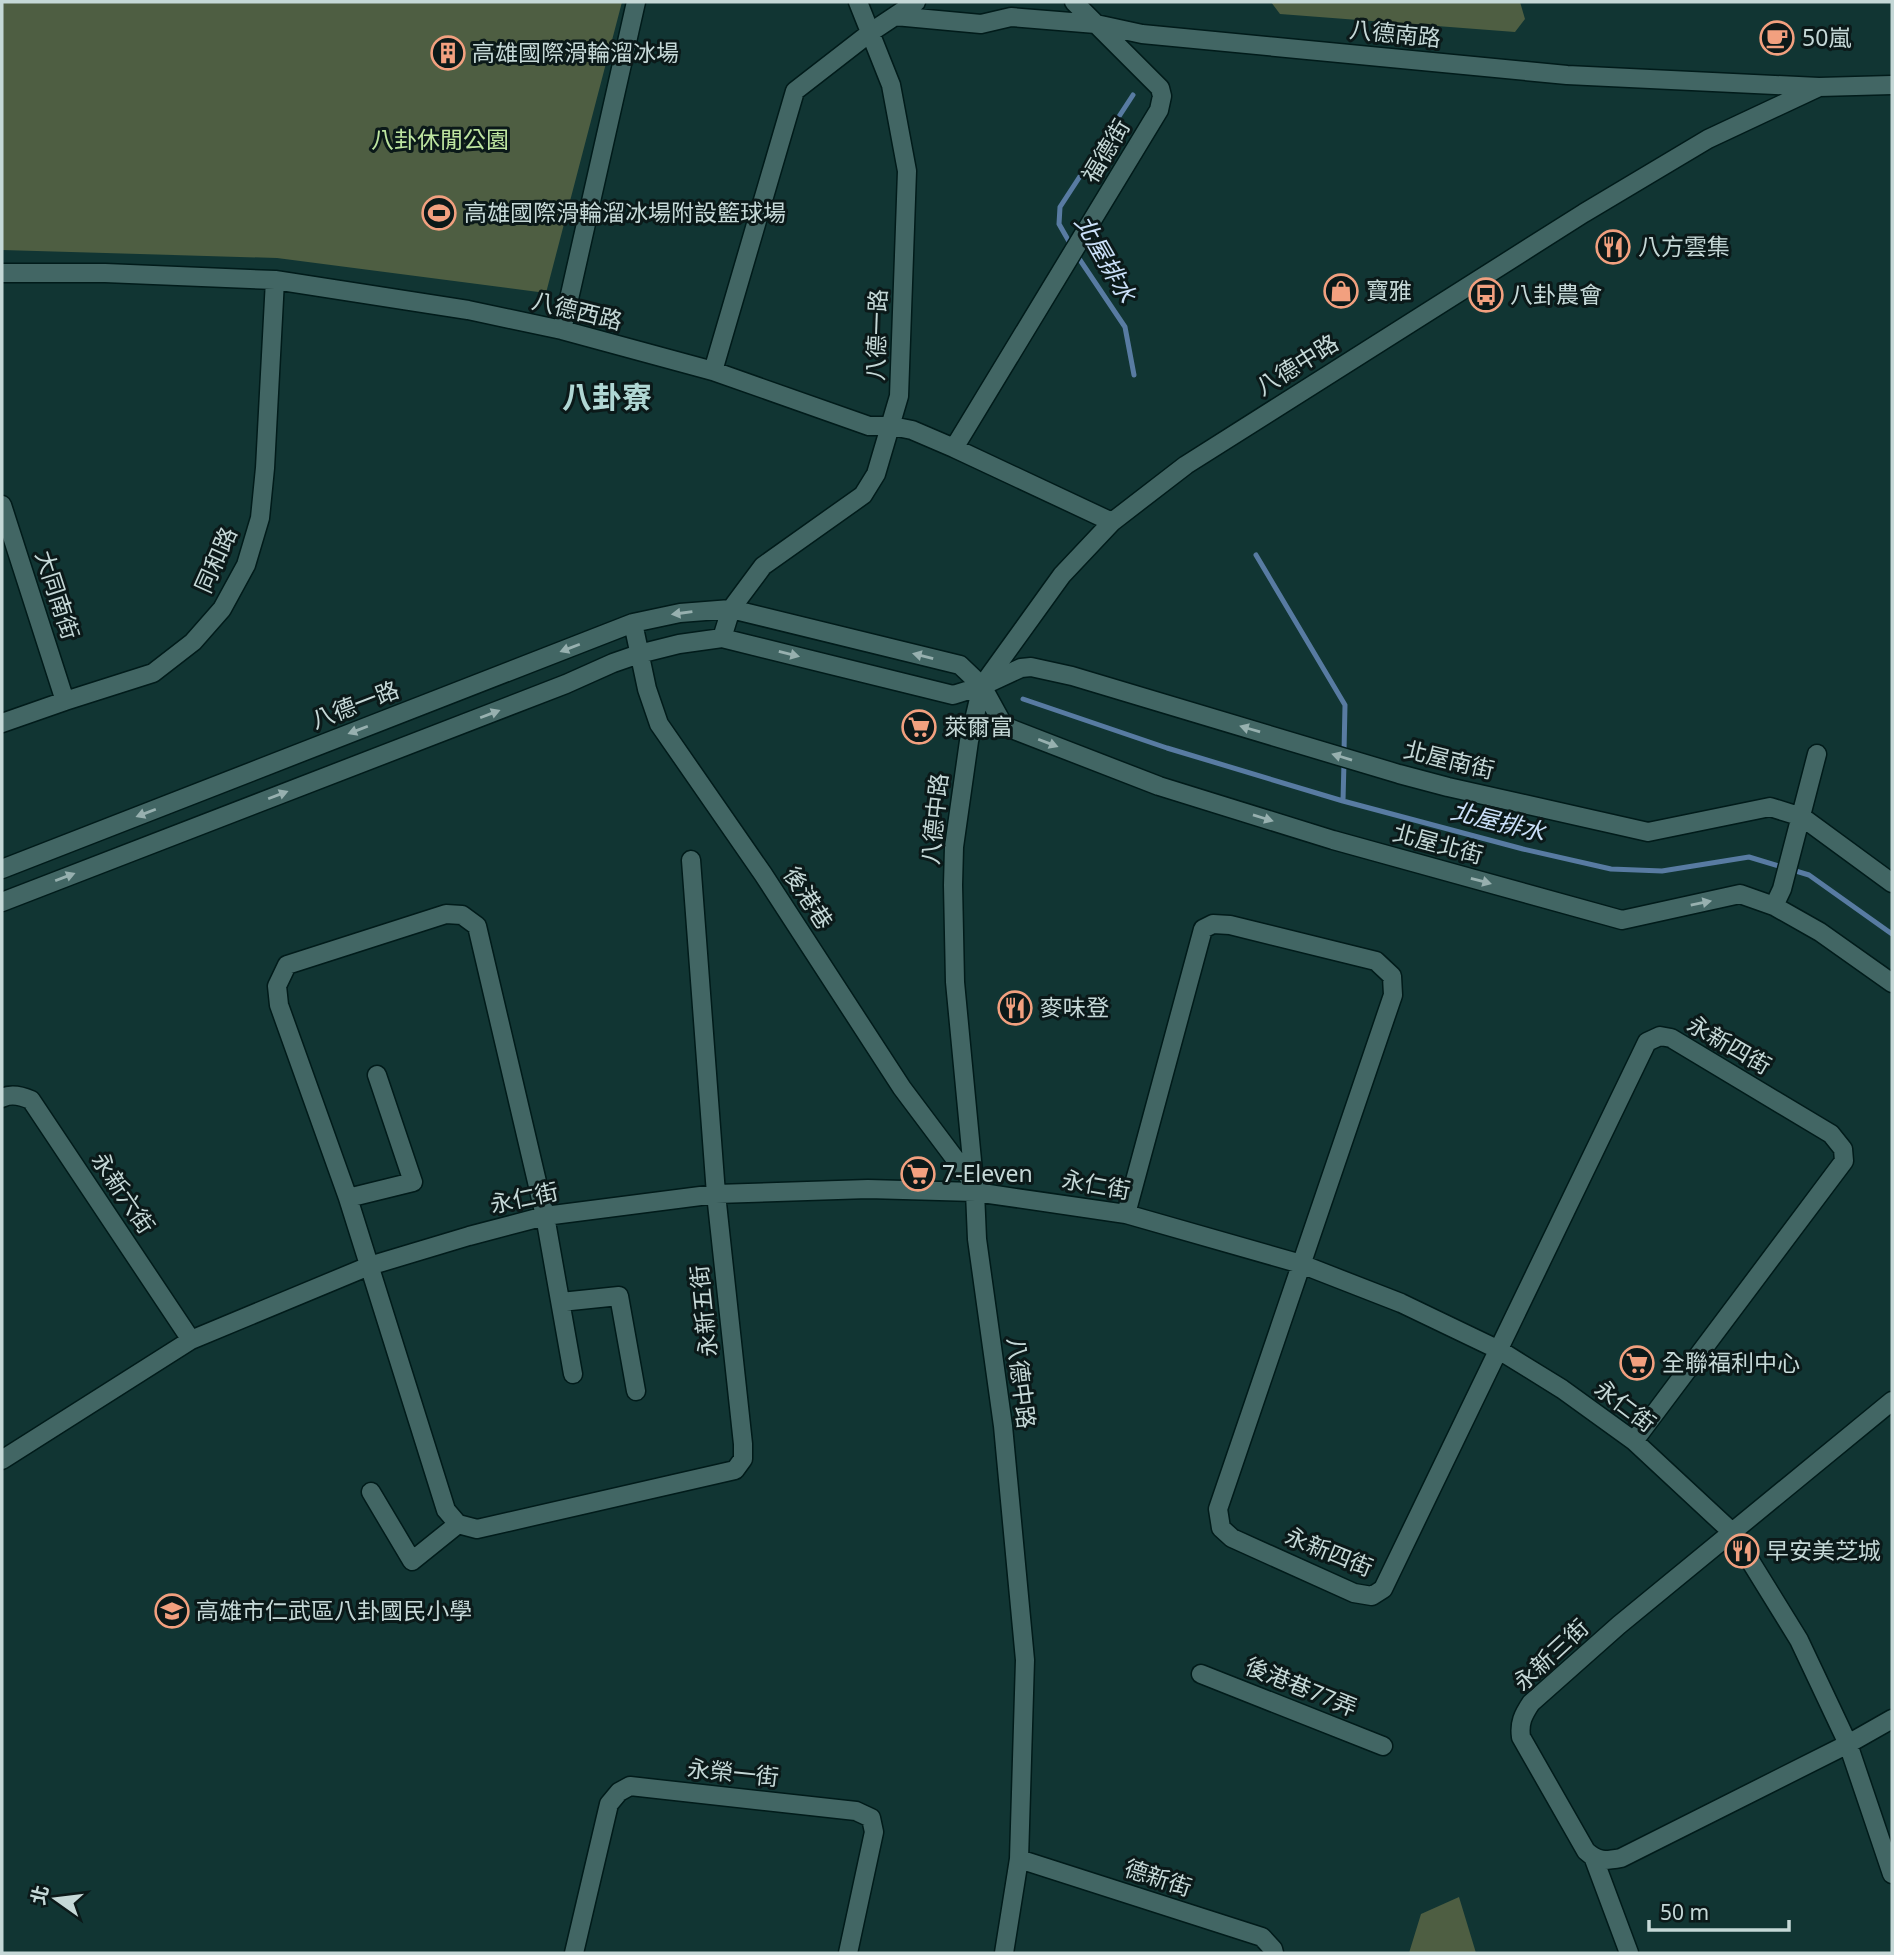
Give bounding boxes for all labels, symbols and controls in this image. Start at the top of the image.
street label: 八德南路 [1348,12,1443,54]
cafe icon: 50嵐 [1758,19,1796,57]
place label: 50嵐 [1802,21,1851,53]
building icon: 高雄國際滑輪溜冰場 [429,34,467,72]
place label: 高雄國際滑輪溜冰場 [472,36,679,68]
street label: 福德街 [1074,113,1137,188]
park label: 八卦休閒公園 [371,123,509,155]
sports icon: 高雄國際滑輪溜冰場附設籃球場 [420,194,458,232]
place label: 高雄國際滑輪溜冰場附設籃球場 [464,196,786,228]
water label: 北屋排水 [1068,208,1145,309]
restaurant icon: 八方雲集 [1594,228,1632,266]
place label: 八方雲集 [1638,230,1730,262]
shop icon: 寶雅 [1322,272,1360,310]
place label: 寶雅 [1366,274,1412,306]
bus stop icon: 八卦農會 [1467,276,1505,314]
place label: 八卦農會 [1510,278,1602,310]
street label: 八德西路 [529,283,626,337]
street label: 八德一路 [858,288,894,381]
street label: 八德中路 [1249,326,1344,402]
district label: 八卦寮 [562,376,652,417]
street label: 同和路 [186,522,244,598]
street label: 大同南街 [29,546,87,643]
one-way arrow [671,608,693,619]
one-way arrow [559,642,580,653]
one-way arrow [778,649,800,660]
one-way arrow [912,650,934,661]
street label: 八德一路 [306,673,403,735]
one-way arrow [480,708,501,719]
supermarket icon: 萊爾富 [900,708,938,746]
place label: 萊爾富 [944,710,1013,742]
one-way arrow [1239,724,1260,734]
one-way arrow [347,725,368,736]
street label: 北屋南街 [1401,732,1498,786]
one-way arrow [1037,738,1058,749]
one-way arrow [1332,752,1353,762]
street label: 八德中路 [913,771,955,866]
one-way arrow [267,790,288,801]
water label: 北屋排水 [1448,793,1550,848]
one-way arrow [135,807,156,818]
one-way arrow [1252,813,1273,824]
street label: 北屋北街 [1390,816,1487,870]
street label: 後港巷 [777,860,841,935]
one-way arrow [55,872,76,883]
one-way arrow [1470,876,1492,887]
one-way arrow [1690,897,1712,908]
restaurant icon: 麥味登 [996,989,1034,1027]
place label: 麥味登 [1040,991,1109,1023]
street label: 永新四街 [1682,1007,1777,1081]
street label: 永新六街 [85,1145,163,1240]
supermarket icon: 7-Eleven [899,1155,937,1193]
place label: 7-Eleven [942,1157,1033,1189]
street label: 永仁街 [1059,1162,1133,1206]
street label: 永仁街 [487,1174,561,1220]
street label: 永新五街 [682,1264,724,1359]
street label: 八德中路 [1001,1335,1043,1430]
supermarket icon: 全聯福利中心 [1618,1344,1656,1382]
place label: 全聯福利中心 [1662,1346,1800,1378]
street label: 永仁街 [1588,1372,1663,1439]
street label: 永新四街 [1281,1519,1378,1583]
restaurant icon: 早安美芝城 [1723,1532,1761,1570]
place label: 早安美芝城 [1766,1534,1881,1566]
school or university icon: 高雄市仁武區八卦國民小學 [153,1592,191,1630]
place label: 高雄市仁武區八卦國民小學 [196,1594,472,1626]
street label: 永新三街 [1506,1611,1595,1697]
street label: 後港巷77弄 [1241,1649,1362,1723]
street label: 永榮一街 [686,1751,781,1793]
street label: 德新街 [1121,1851,1196,1903]
north arrow [21,1864,91,1934]
text: 北 [25,1883,54,1907]
scale bar [1649,1888,1789,1932]
text: 50 m [1660,1898,1709,1926]

